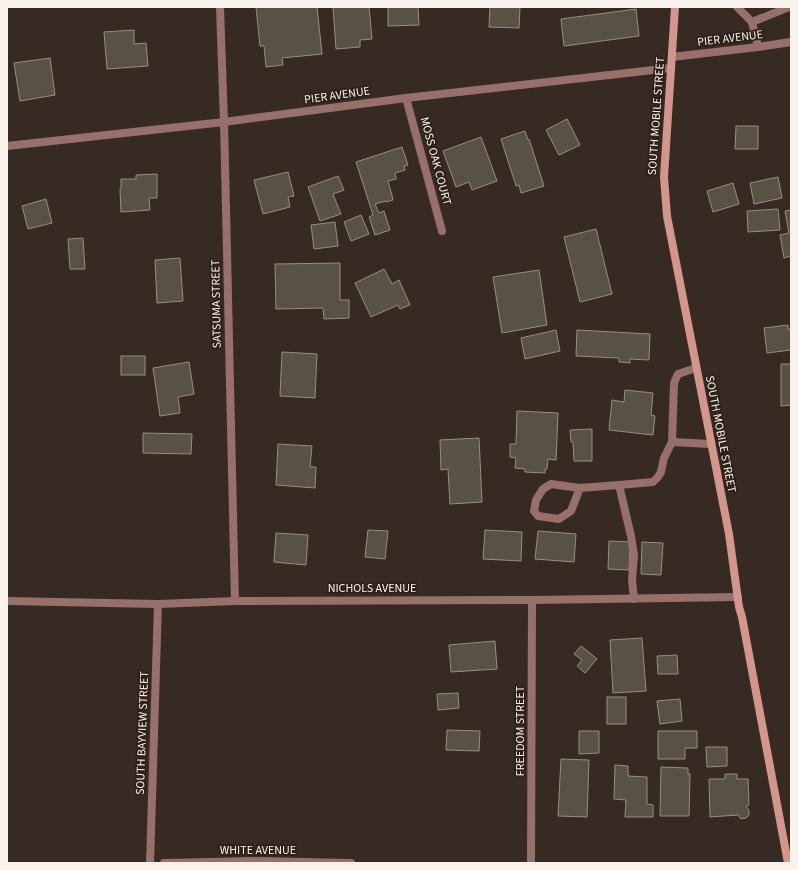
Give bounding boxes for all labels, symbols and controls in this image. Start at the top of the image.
street label: PIER AVENUE [696,26,764,51]
street label: SOUTH MOBILE STREET [644,56,669,176]
street label: PIER AVENUE [303,82,371,109]
street label: MOSS OAK COURT [416,115,456,208]
street label: SATSUMA STREET [207,259,226,348]
street label: SOUTH MOBILE STREET [701,374,740,495]
street label: NICHOLS AVENUE [328,580,416,597]
street label: SOUTH BAYVIEW STREET [132,670,153,795]
street label: FREEDOM STREET [512,685,529,776]
street label: WHITE AVENUE [220,842,296,859]

